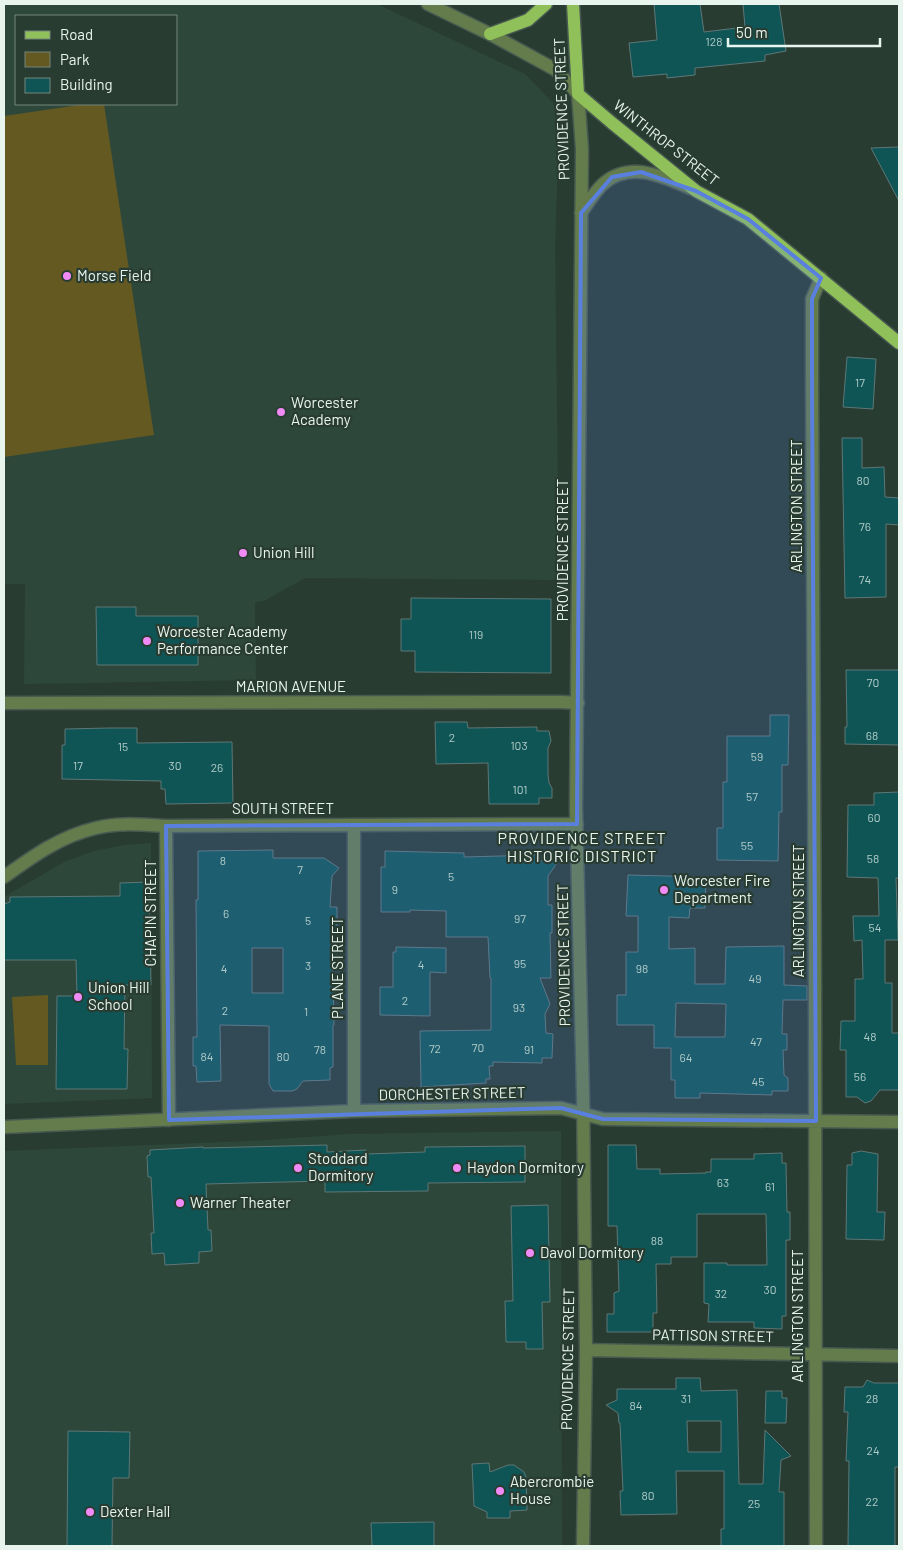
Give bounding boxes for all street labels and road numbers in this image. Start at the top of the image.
street label: PROVIDENCE STREET [550,37,572,181]
street label: WINTHROP STREET [610,95,723,189]
street label: ARLINGTON STREET [787,439,805,573]
street label: PROVIDENCE STREET [553,479,571,621]
street label: MARION AVENUE [236,677,346,695]
street label: SOUTH STREET [232,799,334,817]
street label: ARLINGTON STREET [789,844,807,978]
street label: CHAPIN STREET [141,860,159,966]
street label: PROVIDENCE STREET [553,884,573,1026]
street label: PLANE STREET [328,917,346,1019]
street label: DORCHESTER STREET [378,1083,526,1103]
street label: ARLINGTON STREET [788,1249,806,1383]
street label: PROVIDENCE STREET [557,1288,577,1430]
street label: PATTISON STREET [652,1325,774,1345]

